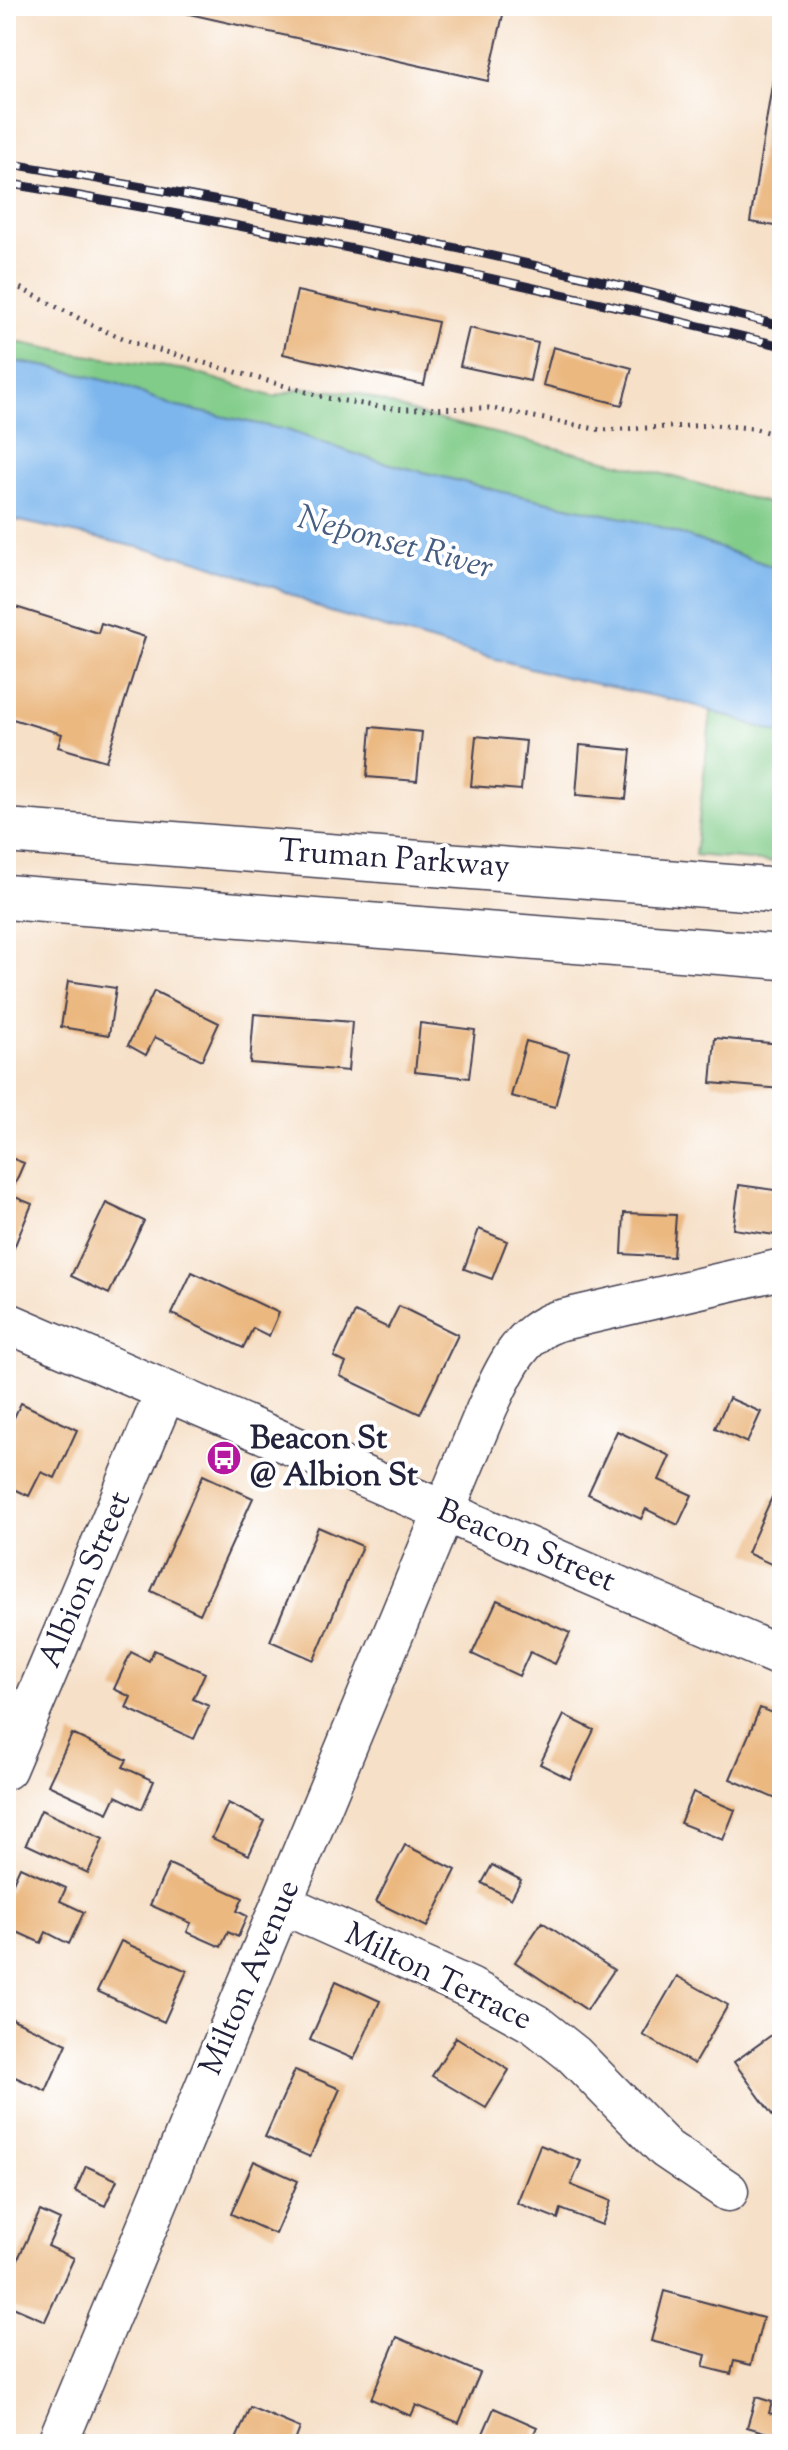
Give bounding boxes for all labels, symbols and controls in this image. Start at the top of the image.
water label: Neponset River [292,494,498,594]
street label: Truman Parkway [277,829,511,891]
place label: Beacon St @ Albion St [250,1417,418,1500]
bus stop icon: Beacon St @ Albion St [205,1439,243,1477]
street label: Albion Street [28,1485,144,1675]
street label: Beacon Street [430,1489,622,1605]
street label: Milton Avenue [189,1873,313,2083]
street label: Milton Terrace [336,1913,540,2043]

